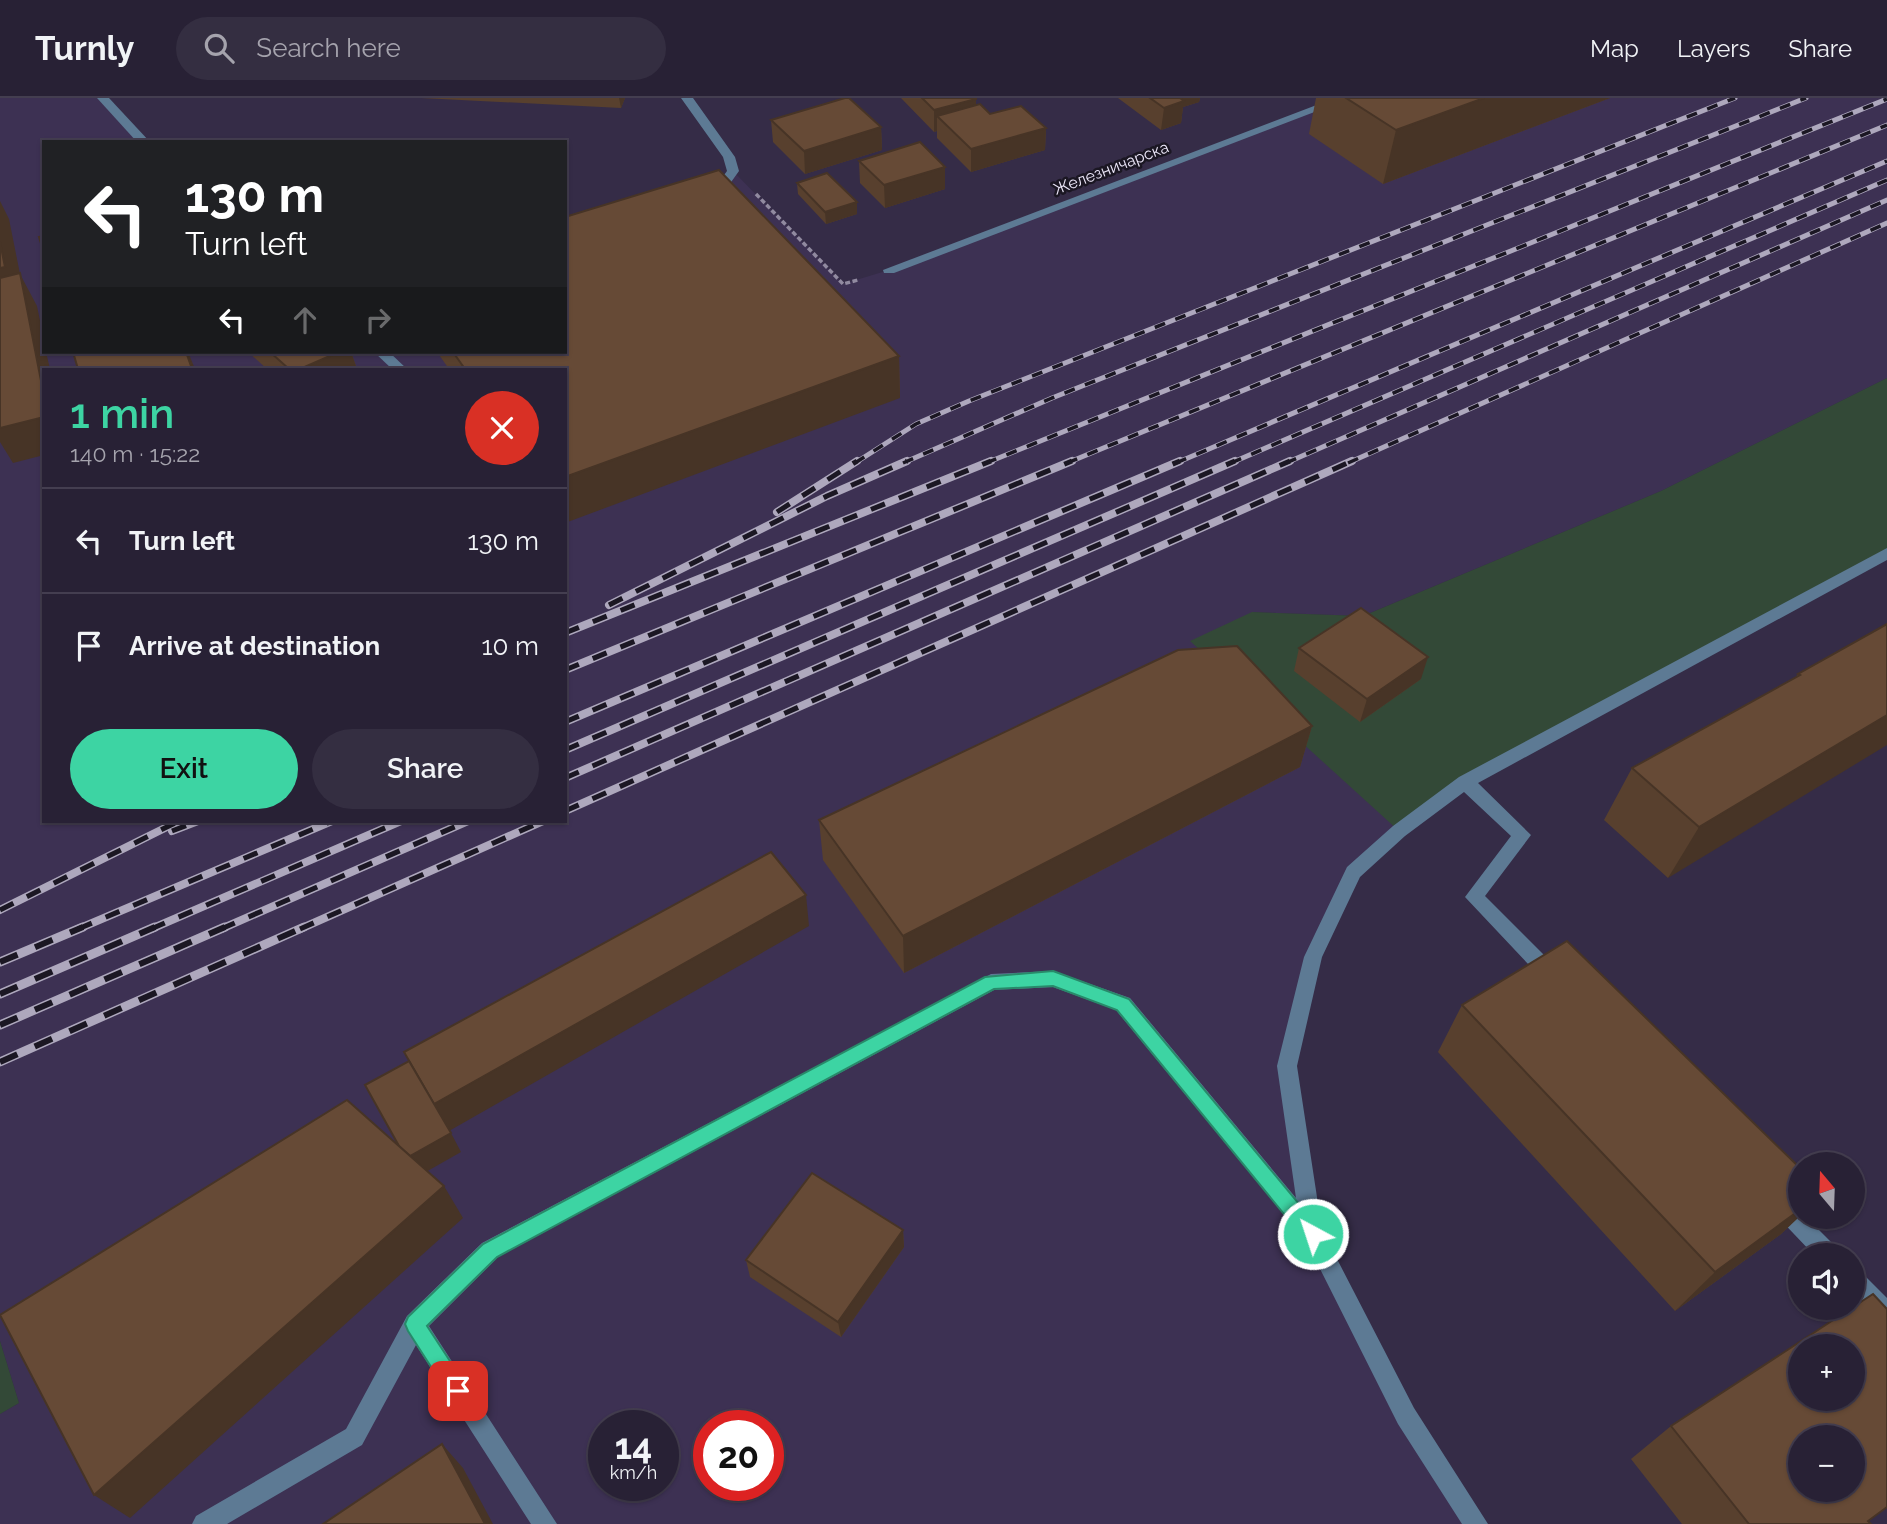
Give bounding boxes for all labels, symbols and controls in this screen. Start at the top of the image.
search box [176,17,666,80]
text: Turnly [35,29,134,68]
icon: search [200,29,238,67]
text: Search here [256,33,401,63]
text: Map [1590,34,1639,63]
text: Layers [1677,34,1750,63]
text: Share [1788,34,1852,63]
street label: Железничарска [1051,137,1171,199]
text: 130 m [185,166,324,223]
icon: left [70,168,161,259]
text: Turn left [185,225,307,262]
icon: left [213,301,251,339]
icon: ahead [286,301,324,339]
icon: right [359,301,397,339]
text: 1 min [70,389,174,438]
button: close [465,391,539,465]
text: 140 m · 15:22 [70,440,200,467]
icon: left [70,522,108,560]
text: Turn left [129,526,235,556]
text: 130 m [468,526,539,556]
icon: arrive [70,627,108,665]
text: Arrive at destination [129,631,380,661]
text: 10 m [481,631,539,661]
button: Exit [70,729,298,809]
button: Share [312,729,539,809]
north arrow [1788,1152,1866,1228]
map controls [1788,1152,1865,1502]
position arrow [1276,1197,1350,1271]
button: sound [1788,1243,1865,1320]
button: + [1788,1334,1865,1411]
pin [428,1361,488,1421]
icon: arrive [439,1372,477,1410]
speed limit sign: 20 [693,1410,784,1501]
button: − [1788,1425,1865,1502]
text: 14 [615,1426,652,1467]
text: km/h [610,1462,657,1483]

